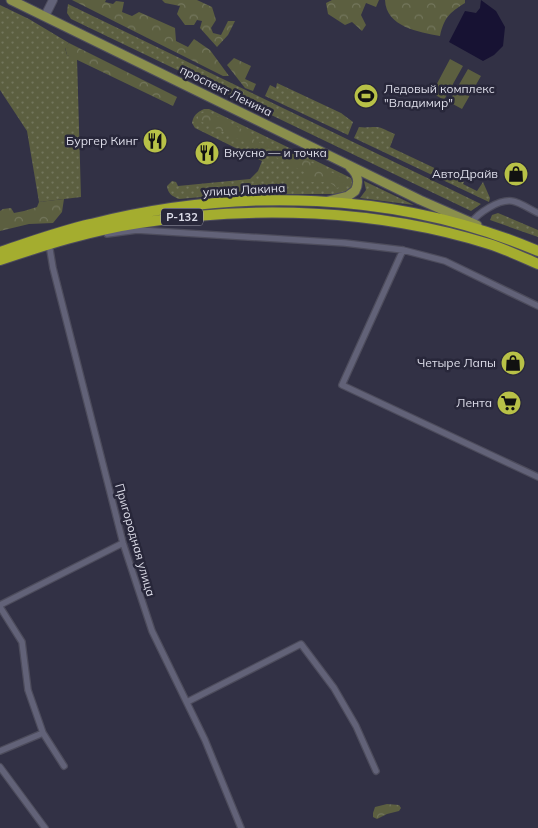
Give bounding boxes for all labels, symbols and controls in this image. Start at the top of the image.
street label: проспект Ленина [178,62,275,119]
place label: Ледовый комплекс "Владимир" [384,81,495,110]
sports icon: Ледовый комплекс "Владимир" [353,83,379,109]
restaurant icon: Бургер Кинг [142,128,168,154]
place label: Бургер Кинг [66,133,139,148]
restaurant icon: Вкусно — и точка [194,140,220,166]
place label: Вкусно — и точка [224,145,327,160]
shop icon: АвтоДрайв [503,161,529,187]
place label: АвтоДрайв [432,166,498,181]
street label: улица Лакина [202,180,286,199]
road number: Р-132 [161,208,203,226]
shop icon: Четыре Лапы [500,350,526,376]
place label: Четыре Лапы [417,355,496,370]
supermarket icon: Лента [496,390,522,416]
place label: Лента [456,395,492,410]
street label: Пригородная улица [112,482,159,598]

